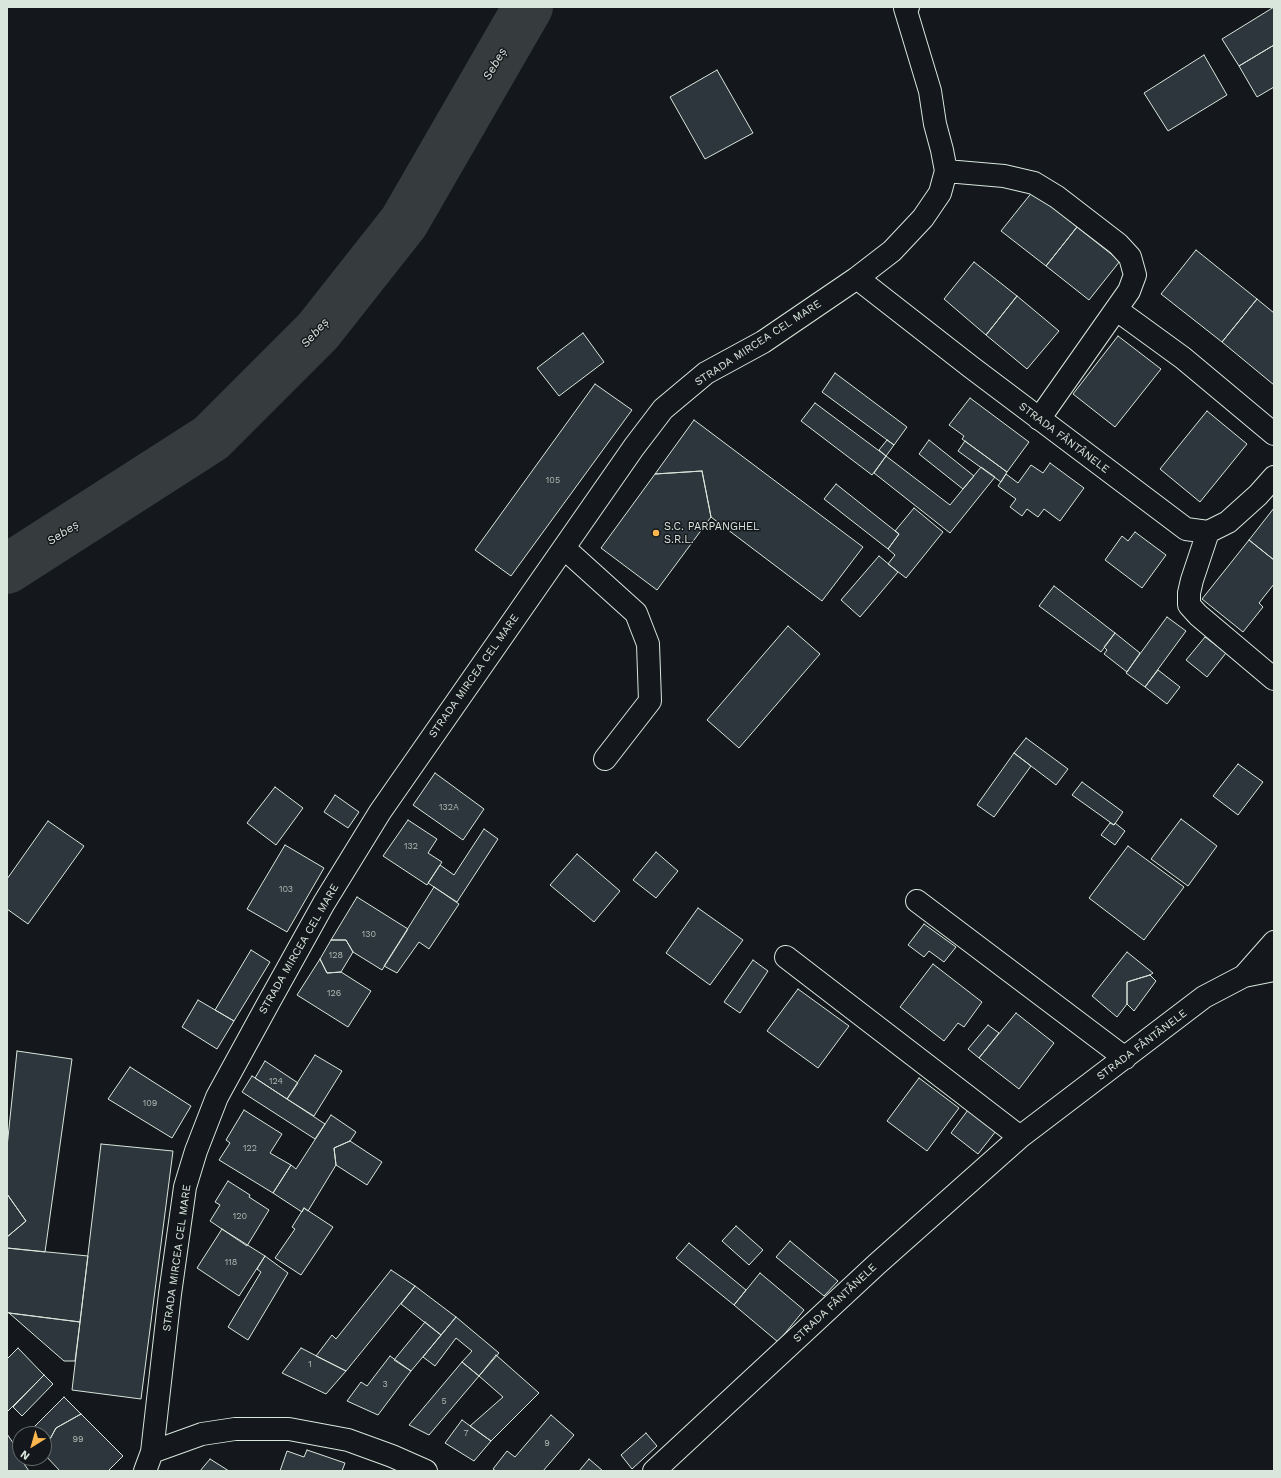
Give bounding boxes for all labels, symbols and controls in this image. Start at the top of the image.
water label: Sebeș [480,45,510,83]
street label: STRADA MIRCEA CEL MARE [692,297,824,389]
water label: Sebeș [298,315,332,351]
street label: STRADA FÂNTÂNELE [1016,400,1112,476]
house number: 105 [546,475,560,485]
water label: Sebeș [44,517,82,549]
place label: S.C. PARPANGHEL S.R.L. [664,520,760,546]
marker: S.C. PARPANGHEL S.R.L. [651,528,661,538]
street label: STRADA MIRCEA CEL MARE [426,612,522,740]
house number: 132A [439,802,459,812]
house number: 132 [404,841,418,851]
street label: STRADA MIRCEA CEL MARE [256,882,342,1016]
house number: 103 [279,884,293,894]
house number: 130 [362,929,376,939]
house number: 128 [329,950,343,960]
house number: 126 [327,988,341,998]
street label: STRADA FÂNTÂNELE [1094,1007,1190,1083]
house number: 124 [269,1076,283,1086]
house number: 109 [143,1098,157,1108]
house number: 122 [243,1143,257,1153]
street label: STRADA MIRCEA CEL MARE [160,1184,194,1332]
house number: 120 [233,1211,247,1221]
house number: 118 [225,1257,237,1267]
street label: STRADA FÂNTÂNELE [790,1261,880,1345]
house number: 1 [308,1359,312,1369]
house number: 3 [382,1379,388,1389]
house number: 5 [441,1396,447,1406]
north arrow [12,1426,52,1466]
house number: 7 [463,1428,469,1438]
house number: 99 [72,1434,84,1444]
house number: 9 [544,1438,550,1448]
text: N [18,1448,32,1463]

